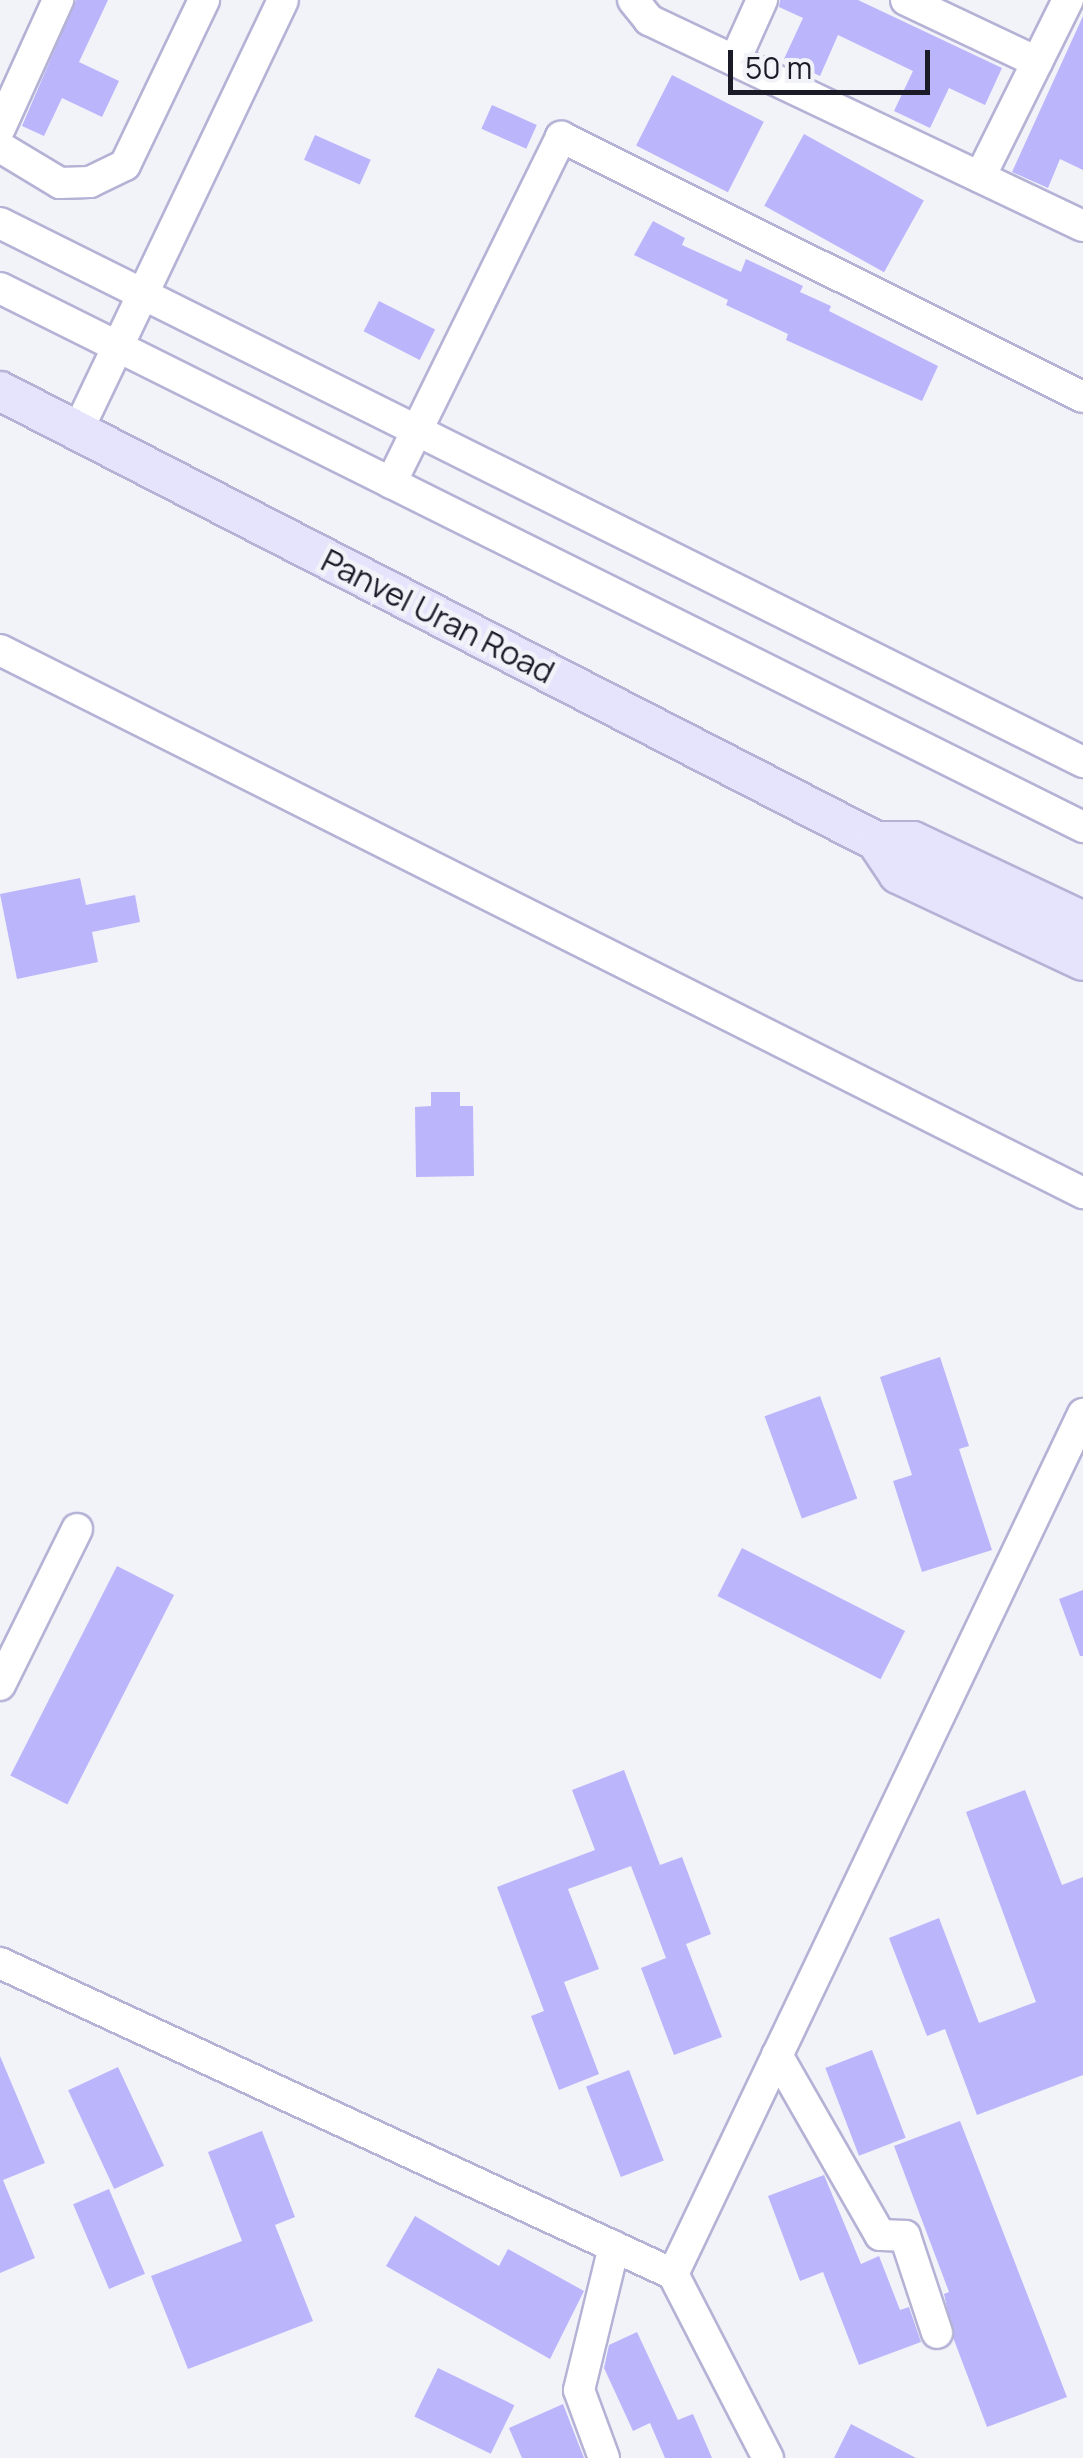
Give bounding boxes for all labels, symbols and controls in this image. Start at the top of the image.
scale bar [733,30,936,92]
text: 50 m [745,47,812,88]
street label: Panvel Uran Road [315,541,561,691]

